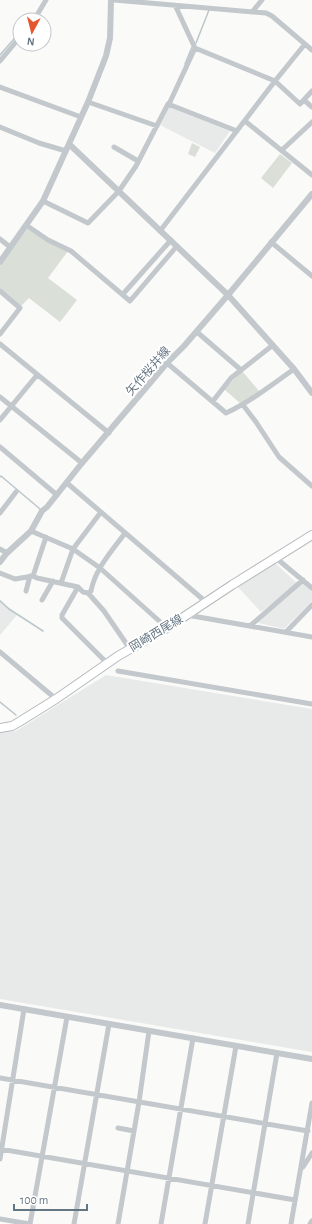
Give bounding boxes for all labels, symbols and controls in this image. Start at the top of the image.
north arrow [12,12,52,52]
text: N [26,36,35,47]
street label: 矢作桜井線 [123,344,172,398]
street label: 岡崎西尾線 [127,612,185,654]
scale bar [14,1186,87,1212]
text: 100 m [20,1194,48,1206]

